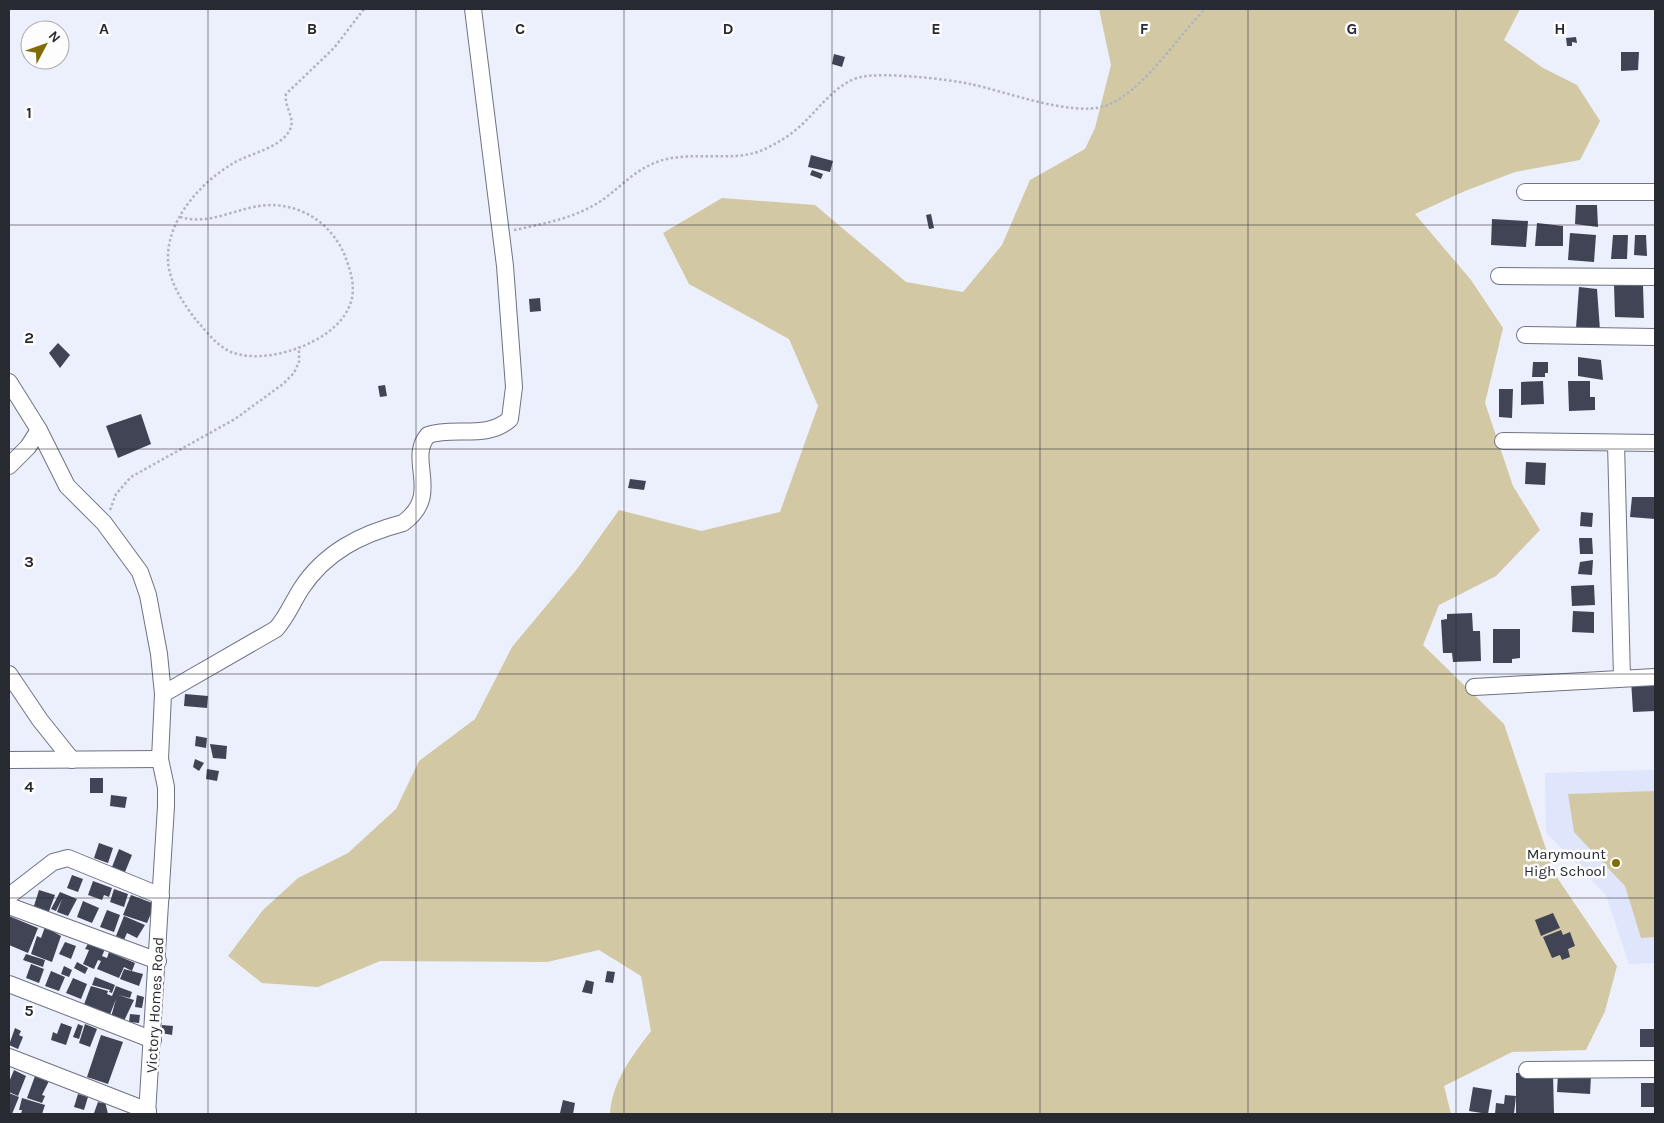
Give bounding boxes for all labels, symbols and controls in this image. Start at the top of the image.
text: A [99,19,109,38]
text: B [307,19,317,38]
text: C [515,19,525,38]
text: D [723,19,734,38]
text: E [931,19,941,38]
text: F [1140,19,1149,38]
text: G [1347,19,1357,38]
text: H [1554,19,1566,38]
north arrow [20,20,70,70]
text: N [45,27,64,46]
text: 1 [26,103,32,122]
text: 2 [24,328,34,347]
text: 3 [24,552,34,571]
text: 4 [24,777,34,796]
place label: Marymount High School [1524,845,1606,880]
marker: Marymount High School [1610,857,1622,869]
street label: Victory Homes Road [142,936,168,1074]
text: 5 [24,1001,34,1020]

